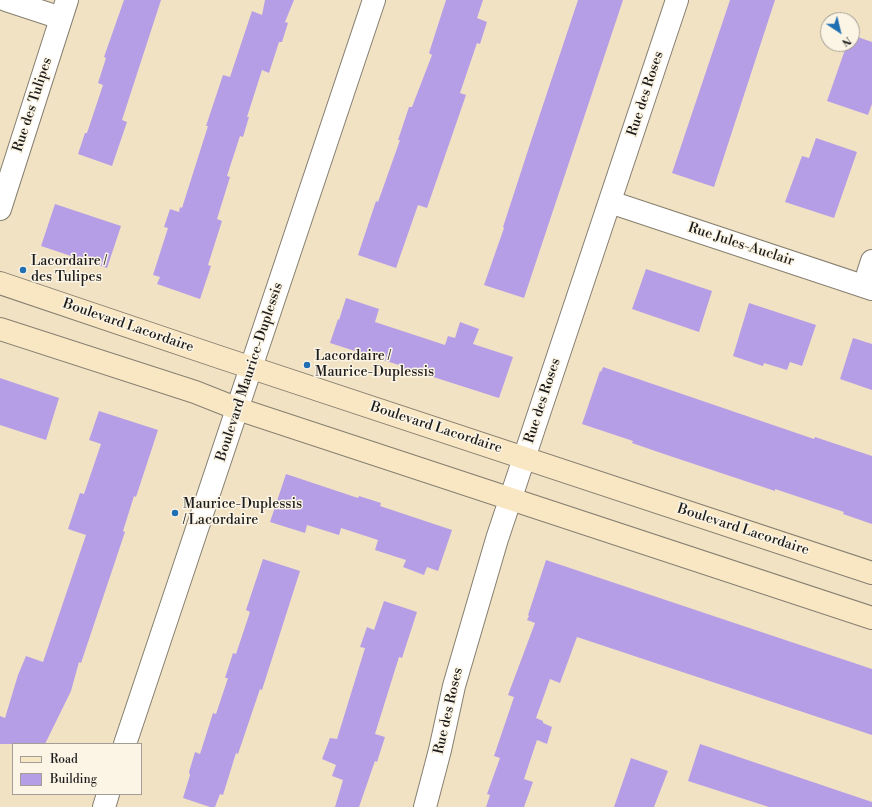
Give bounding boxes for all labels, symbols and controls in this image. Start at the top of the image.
north arrow [820,12,860,52]
text: N [839,33,854,49]
street label: Rue des Roses [624,49,668,139]
street label: Rue des Tulipes [10,56,56,154]
street label: Rue Jules-Auclair [686,220,796,270]
place label: Lacordaire / des Tulipes [31,254,106,286]
marker: Lacordaire / des Tulipes [18,265,28,275]
street label: Boulevard Maurice-Duplessis [213,281,287,463]
street label: Boulevard Lacordaire [60,296,196,356]
place label: Lacordaire / Maurice-Duplessis [315,349,434,382]
street label: Rue des Roses [521,356,565,446]
marker: Lacordaire / Maurice-Duplessis [302,360,312,370]
street label: Boulevard Lacordaire [368,399,504,457]
place label: Maurice-Duplessis / Lacordaire [183,497,302,530]
street label: Boulevard Lacordaire [675,501,811,559]
marker: Maurice-Duplessis / Lacordaire [170,508,180,518]
street label: Rue des Roses [431,666,467,756]
legend [12,743,142,795]
text: Road [50,752,78,767]
text: Building [50,772,97,787]

